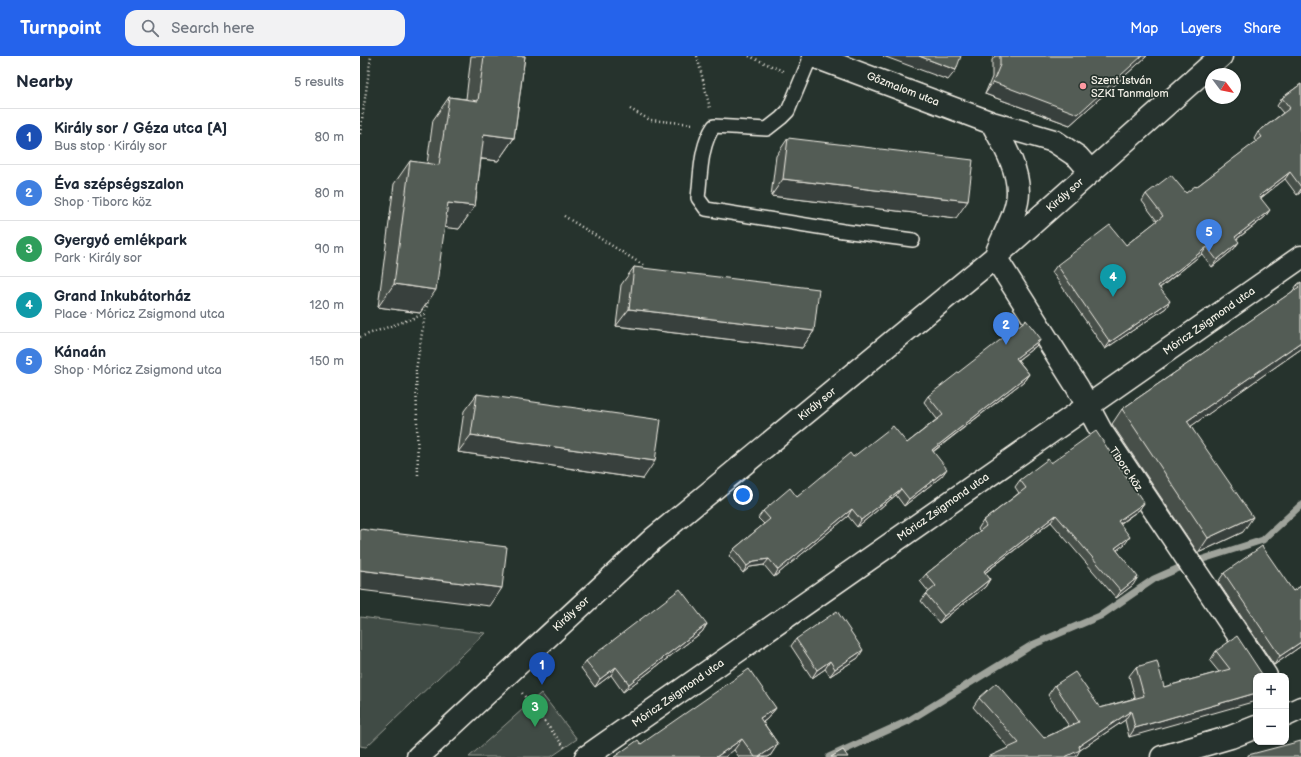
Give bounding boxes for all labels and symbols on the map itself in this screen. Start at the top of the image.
north arrow [1205,68,1241,104]
street label: Gőzmalom utca [865,69,941,109]
place label: Szent István SZKI Tanmalom [1091,74,1168,100]
marker: Szent István SZKI Tanmalom [1078,81,1088,91]
street label: Király sor [1044,175,1087,215]
pin: 5 [1196,219,1222,252]
pin: 4 [1100,264,1126,297]
street label: Móricz Zsigmond utca [1160,284,1258,358]
pin: 2 [993,312,1019,345]
street label: Király sor [795,384,839,423]
street label: Tiborc köz [1107,444,1146,494]
street label: Móricz Zsigmond utca [894,470,992,544]
your location [733,485,753,505]
street label: Király sor [550,593,593,634]
pin: 1 [529,652,555,685]
street label: Móricz Zsigmond utca [629,656,727,730]
pin: 3 [522,694,548,727]

